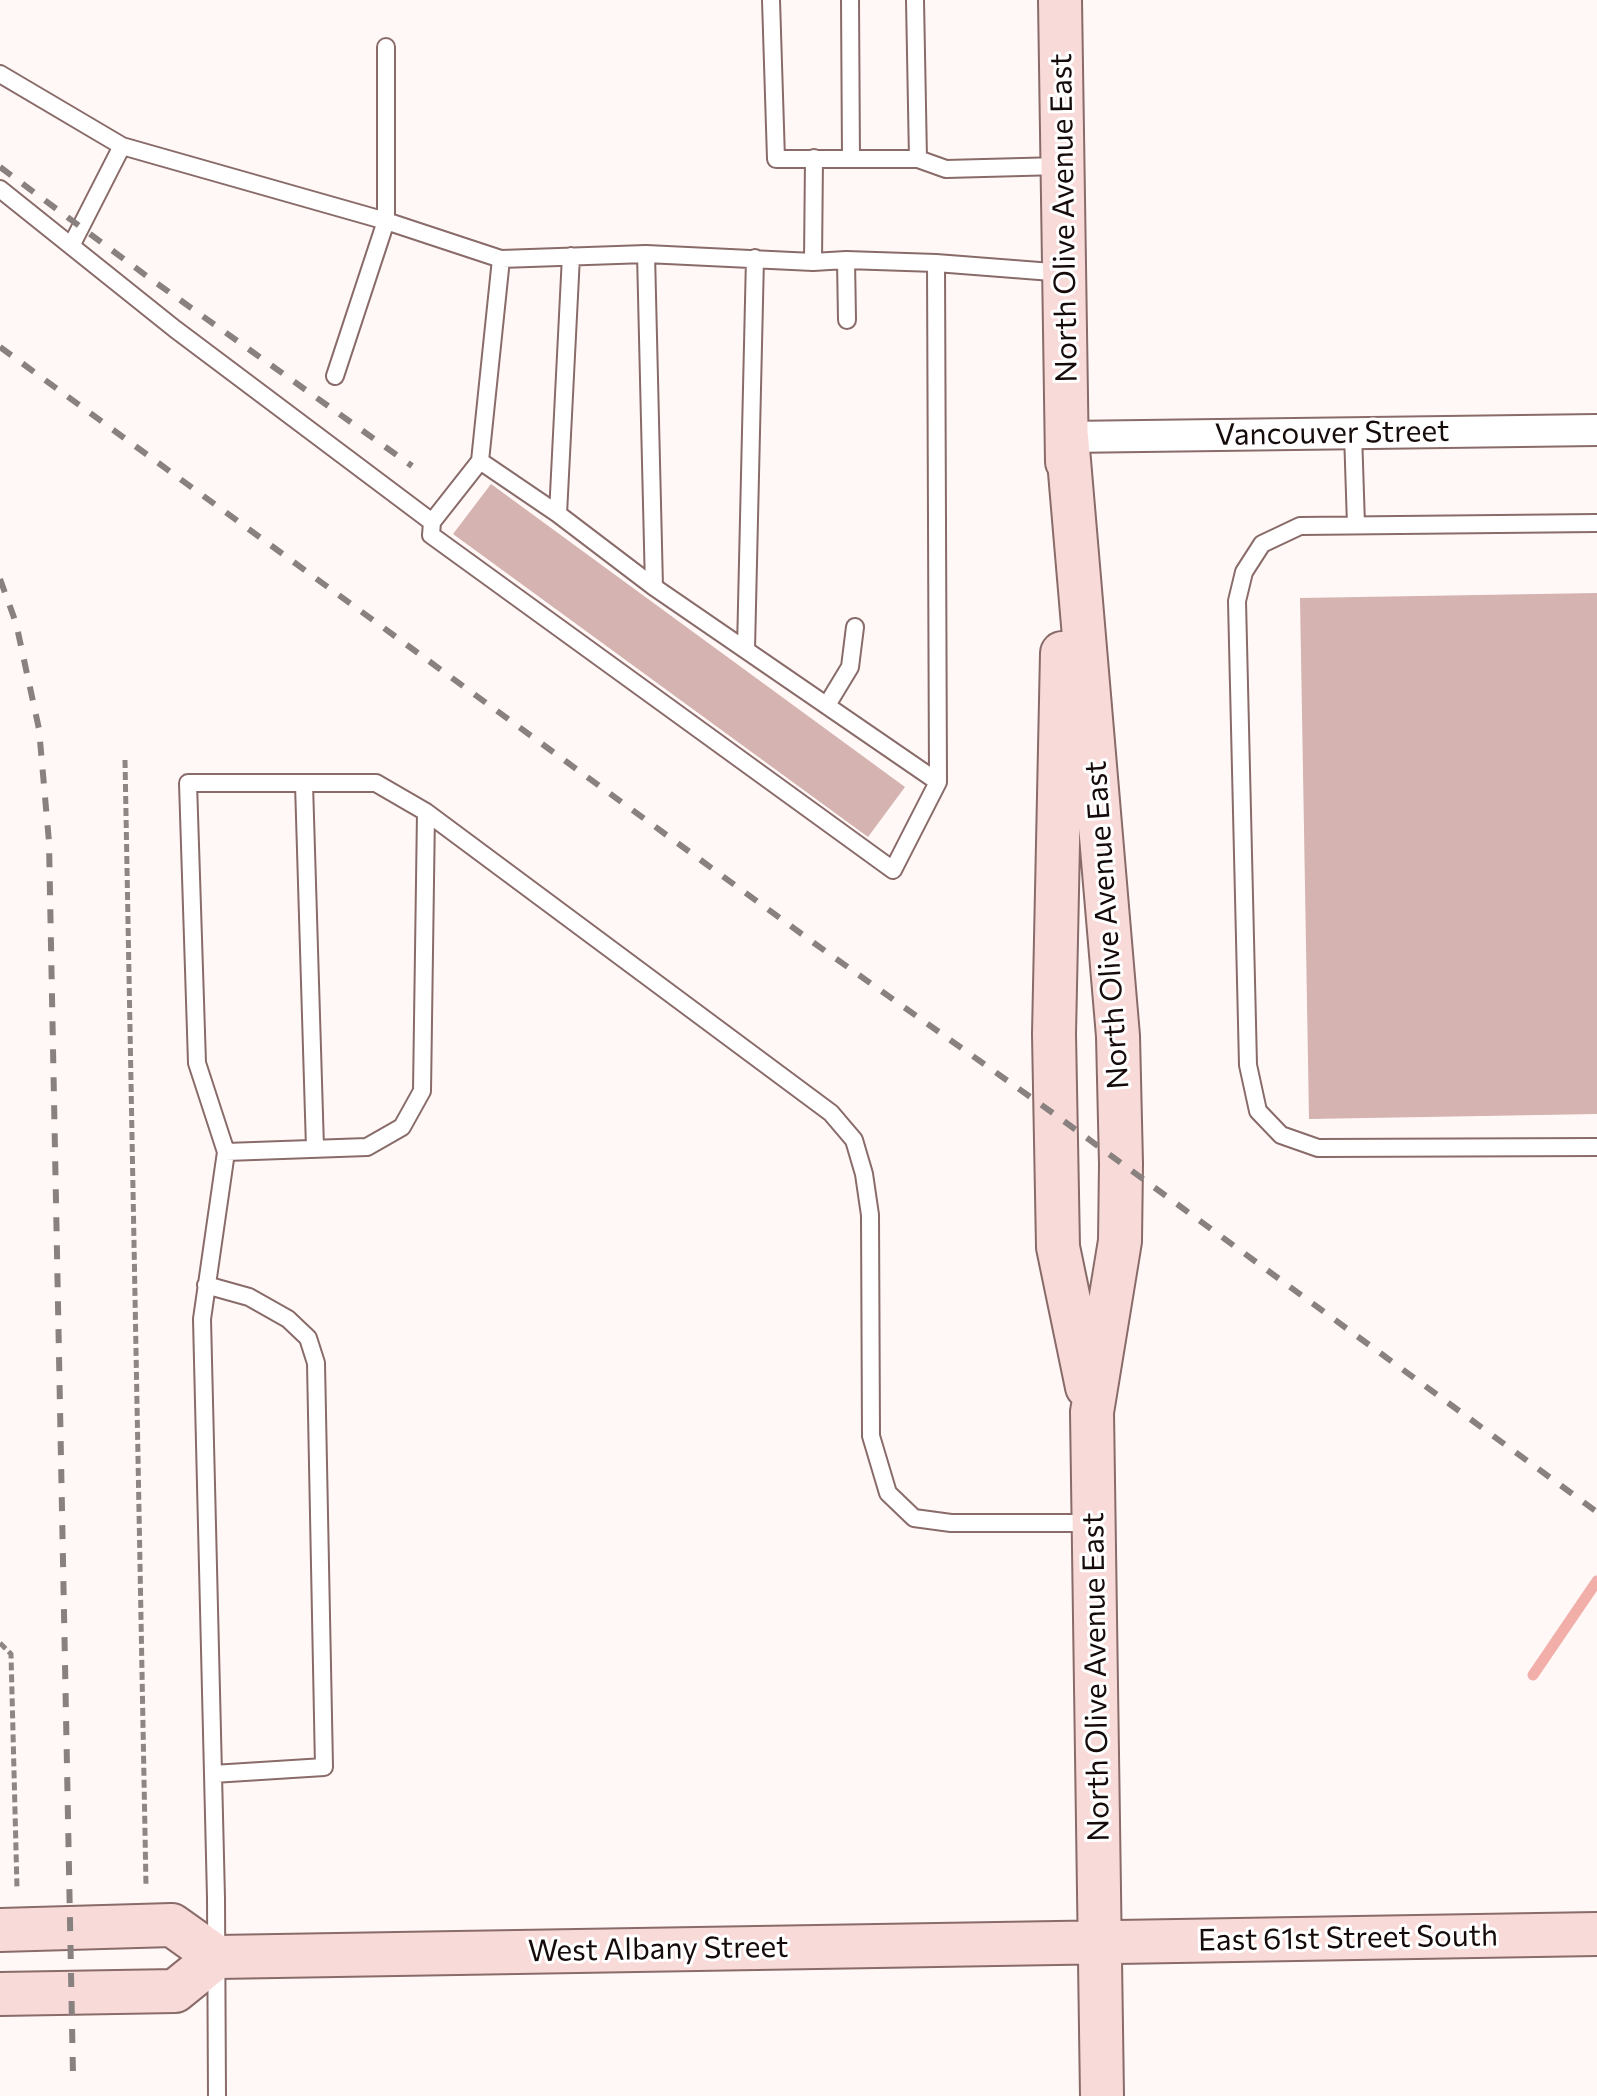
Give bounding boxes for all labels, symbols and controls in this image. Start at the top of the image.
street label: North Olive Avenue East [1043,53,1085,383]
street label: Vancouver Street [1214,413,1450,453]
street label: North Olive Avenue East [1078,760,1136,1090]
street label: North Olive Avenue East [1075,1512,1117,1842]
street label: East 61st Street South [1198,1917,1498,1959]
street label: West Albany Street [527,1929,789,1969]

